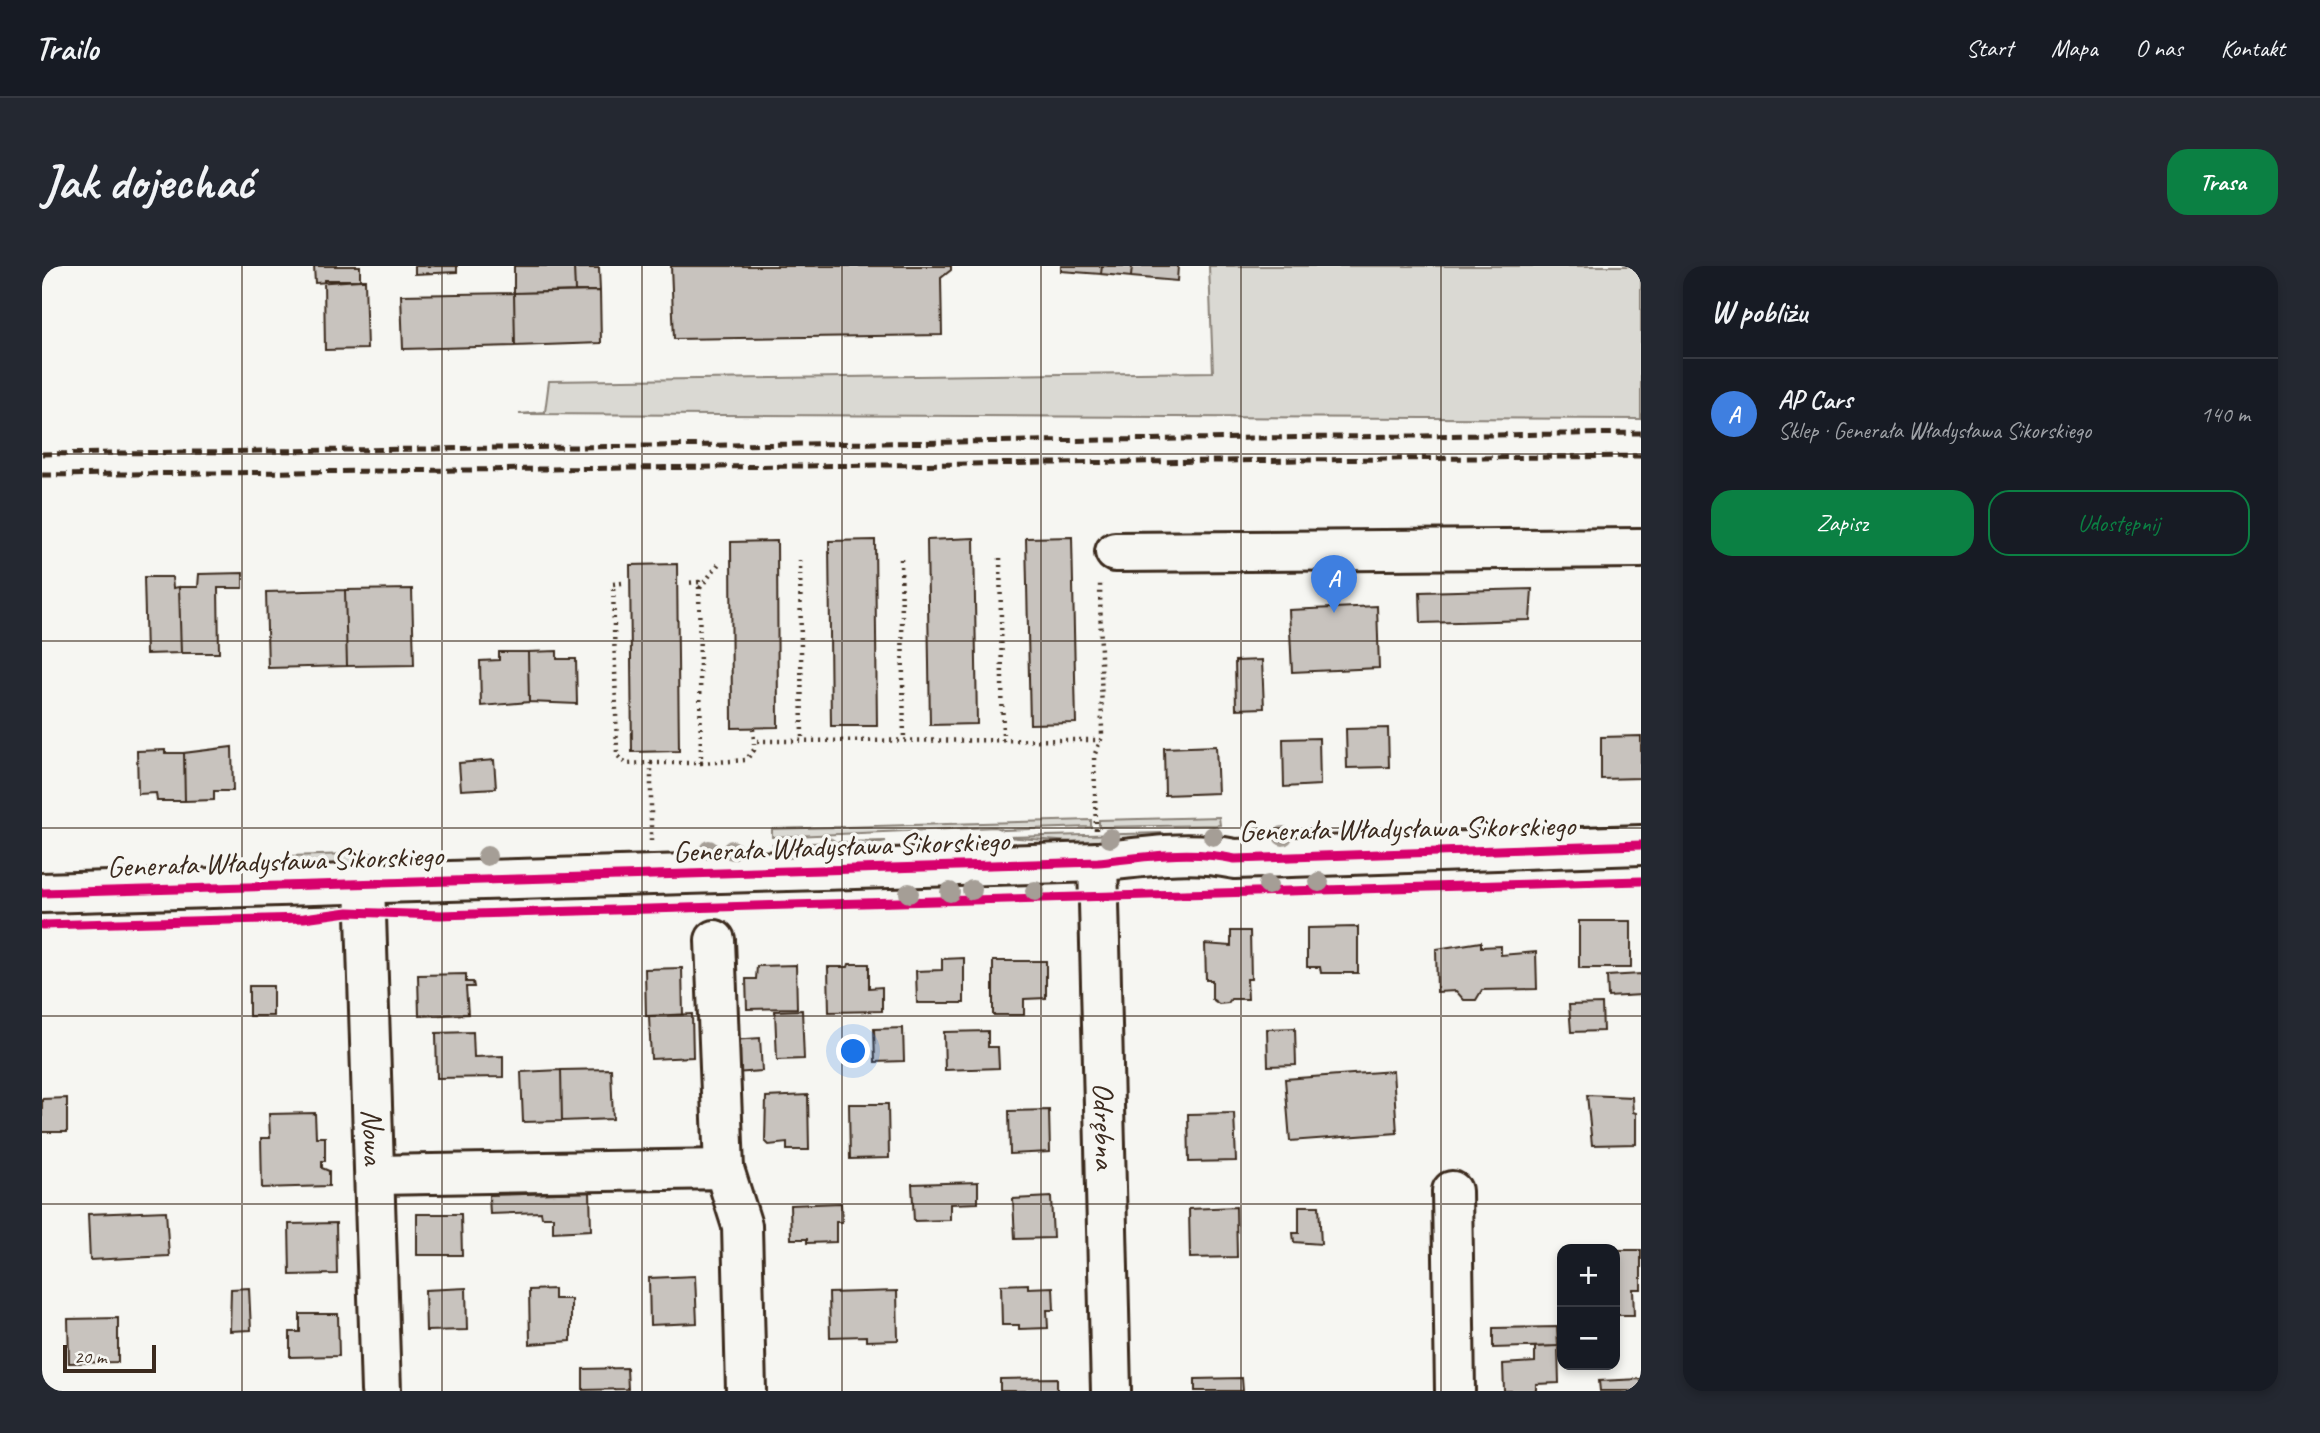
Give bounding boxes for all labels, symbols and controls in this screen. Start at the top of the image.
text: Trailo [35,27,98,69]
text: Start [1966,33,2013,63]
text: Mapa [2051,33,2098,63]
text: O nas [2136,33,2183,63]
text: Kontakt [2221,33,2285,63]
button: Trasa [2167,149,2278,215]
text: Jak dojechać [42,151,253,213]
text: W pobliżu [1711,293,1807,331]
text: AP Cars [1778,383,1852,416]
text: A [1728,400,1740,429]
text: 140 m [2201,400,2250,429]
text: Sklep · Generała Władysława Sikorskiego [1778,416,2091,445]
button: Zapisz [1711,490,1974,556]
button: Udostępnij [1988,490,2250,556]
pin: A [1311,555,1357,613]
street label: Generała Władysława Sikorskiego [1239,806,1577,850]
street label: Generała Władysława Sikorskiego [672,821,1011,871]
street label: Generała Władysława Sikorskiego [106,836,445,886]
your location [836,1034,870,1068]
street label: Odrębna [1084,1082,1125,1172]
street label: Nowa [353,1108,393,1167]
map controls [1557,1244,1620,1370]
button: + [1557,1244,1620,1307]
button: − [1557,1307,1620,1370]
scale bar [63,1342,156,1374]
text: 20 m [74,1345,106,1369]

